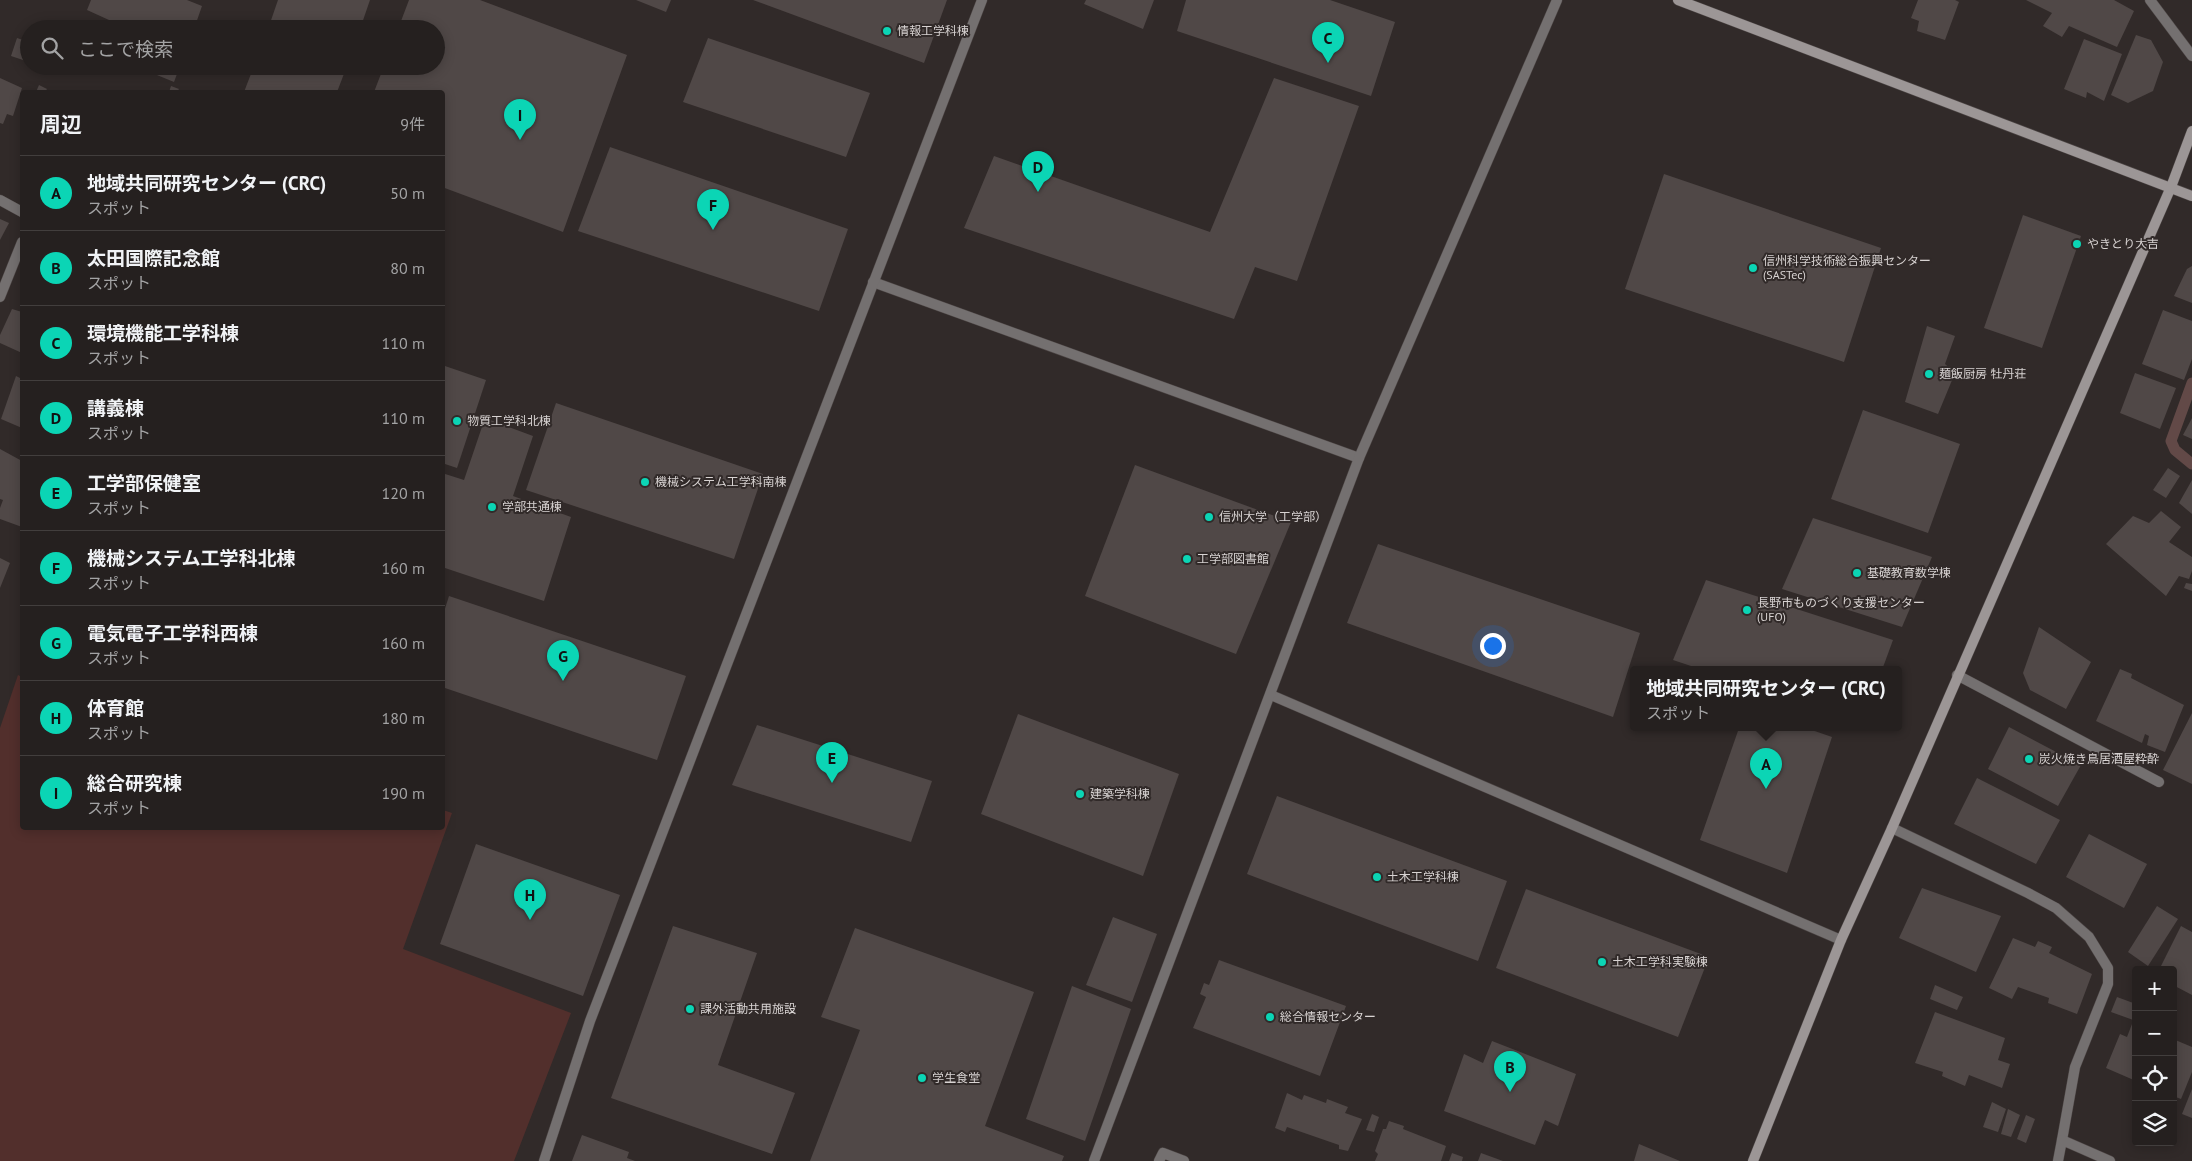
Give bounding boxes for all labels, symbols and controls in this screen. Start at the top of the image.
search box [20,20,445,75]
pin: C [1312,22,1344,63]
place label: 情報工学科棟 [897,23,969,38]
marker: 情報工学科棟 [881,25,893,37]
icon: search [38,34,66,62]
text: ここで検索 [78,37,173,61]
pin: I [504,99,536,140]
text: 周辺 [40,111,82,138]
text: 9件 [400,114,425,134]
pin: D [1022,151,1054,192]
text: 地域共同研究センター (CRC) [87,171,326,195]
text: A [51,183,61,203]
text: 50 m [390,183,425,203]
pin: F [697,189,729,230]
text: スポット [87,198,151,218]
place label: やきとり大吉 [2087,236,2159,251]
marker: やきとり大吉 [2071,238,2083,250]
text: 太田国際記念館 [87,246,220,270]
place label: 信州科学技術総合振興センター (SASTec) [1763,253,1931,282]
text: B [51,258,61,278]
text: 80 m [390,258,425,278]
marker: 信州科学技術総合振興センター (SASTec) [1747,262,1759,274]
text: スポット [87,273,151,293]
text: 環境機能工学科棟 [87,321,239,345]
text: C [52,333,60,353]
text: 110 m [382,333,425,353]
text: スポット [87,348,151,368]
place label: 麺飯厨房 牡丹荘 [1939,366,2026,381]
marker: 麺飯厨房 牡丹荘 [1923,368,1935,380]
text: 講義棟 [87,396,144,420]
text: D [51,408,61,428]
text: 110 m [382,408,425,428]
place label: 物質工学科北棟 [467,413,551,428]
marker: 物質工学科北棟 [451,415,463,427]
text: スポット [87,423,151,443]
text: 工学部保健室 [87,471,201,495]
place label: 機械システム工学科南棟 [655,474,787,489]
marker: 機械システム工学科南棟 [639,476,651,488]
text: E [52,483,60,503]
text: 120 m [382,483,425,503]
text: スポット [87,498,151,518]
place label: 学部共通棟 [502,499,562,514]
marker: 学部共通棟 [486,501,498,513]
place label: 信州大学（工学部） [1219,509,1327,524]
marker: 信州大学（工学部） [1203,511,1215,523]
text: 機械システム工学科北棟 [87,546,295,570]
place label: 工学部図書館 [1197,551,1269,566]
marker: 工学部図書館 [1181,553,1193,565]
text: F [52,558,60,578]
text: 160 m [382,558,425,578]
place label: 基礎教育数学棟 [1867,565,1951,580]
marker: 基礎教育数学棟 [1851,567,1863,579]
text: スポット [87,573,151,593]
place label: 長野市ものづくり支援センター (UFO) [1757,595,1925,624]
marker: 長野市ものづくり支援センター (UFO) [1741,604,1753,616]
text: 電気電子工学科西棟 [87,621,258,645]
text: G [51,633,61,653]
text: 160 m [382,633,425,653]
your location [1480,633,1506,659]
pin: G [547,640,579,681]
text: スポット [87,648,151,668]
popup [1630,666,1902,731]
text: 地域共同研究センター (CRC) [1646,676,1886,700]
text: 体育館 [87,696,144,720]
text: スポット [1646,703,1710,723]
text: H [51,708,61,728]
text: 180 m [382,708,425,728]
text: スポット [87,723,151,743]
pin: E [816,742,848,783]
pin: A [1750,748,1782,789]
place label: 炭火焼き鳥居酒屋粋酔 [2039,751,2159,766]
marker: 炭火焼き鳥居酒屋粋酔 [2023,753,2035,765]
text: 総合研究棟 [87,771,182,795]
text: I [54,783,58,803]
text: 190 m [382,783,425,803]
place label: 建築学科棟 [1090,786,1150,801]
marker: 建築学科棟 [1074,788,1086,800]
text: スポット [87,798,151,818]
place label: 土木工学科棟 [1387,869,1459,884]
marker: 土木工学科棟 [1371,871,1383,883]
pin: H [514,879,546,920]
place label: 土木工学科実験棟 [1612,954,1708,969]
marker: 土木工学科実験棟 [1596,956,1608,968]
map controls [2132,966,2177,1146]
button: + [2132,966,2177,1011]
place label: 課外活動共用施設 [700,1001,796,1016]
marker: 課外活動共用施設 [684,1003,696,1015]
place label: 総合情報センター [1280,1009,1376,1024]
marker: 総合情報センター [1264,1011,1276,1023]
button: − [2132,1011,2177,1056]
pin: B [1494,1051,1526,1092]
button: locate [2132,1056,2177,1101]
place label: 学生食堂 [932,1070,980,1085]
marker: 学生食堂 [916,1072,928,1084]
button: layers [2132,1101,2177,1146]

